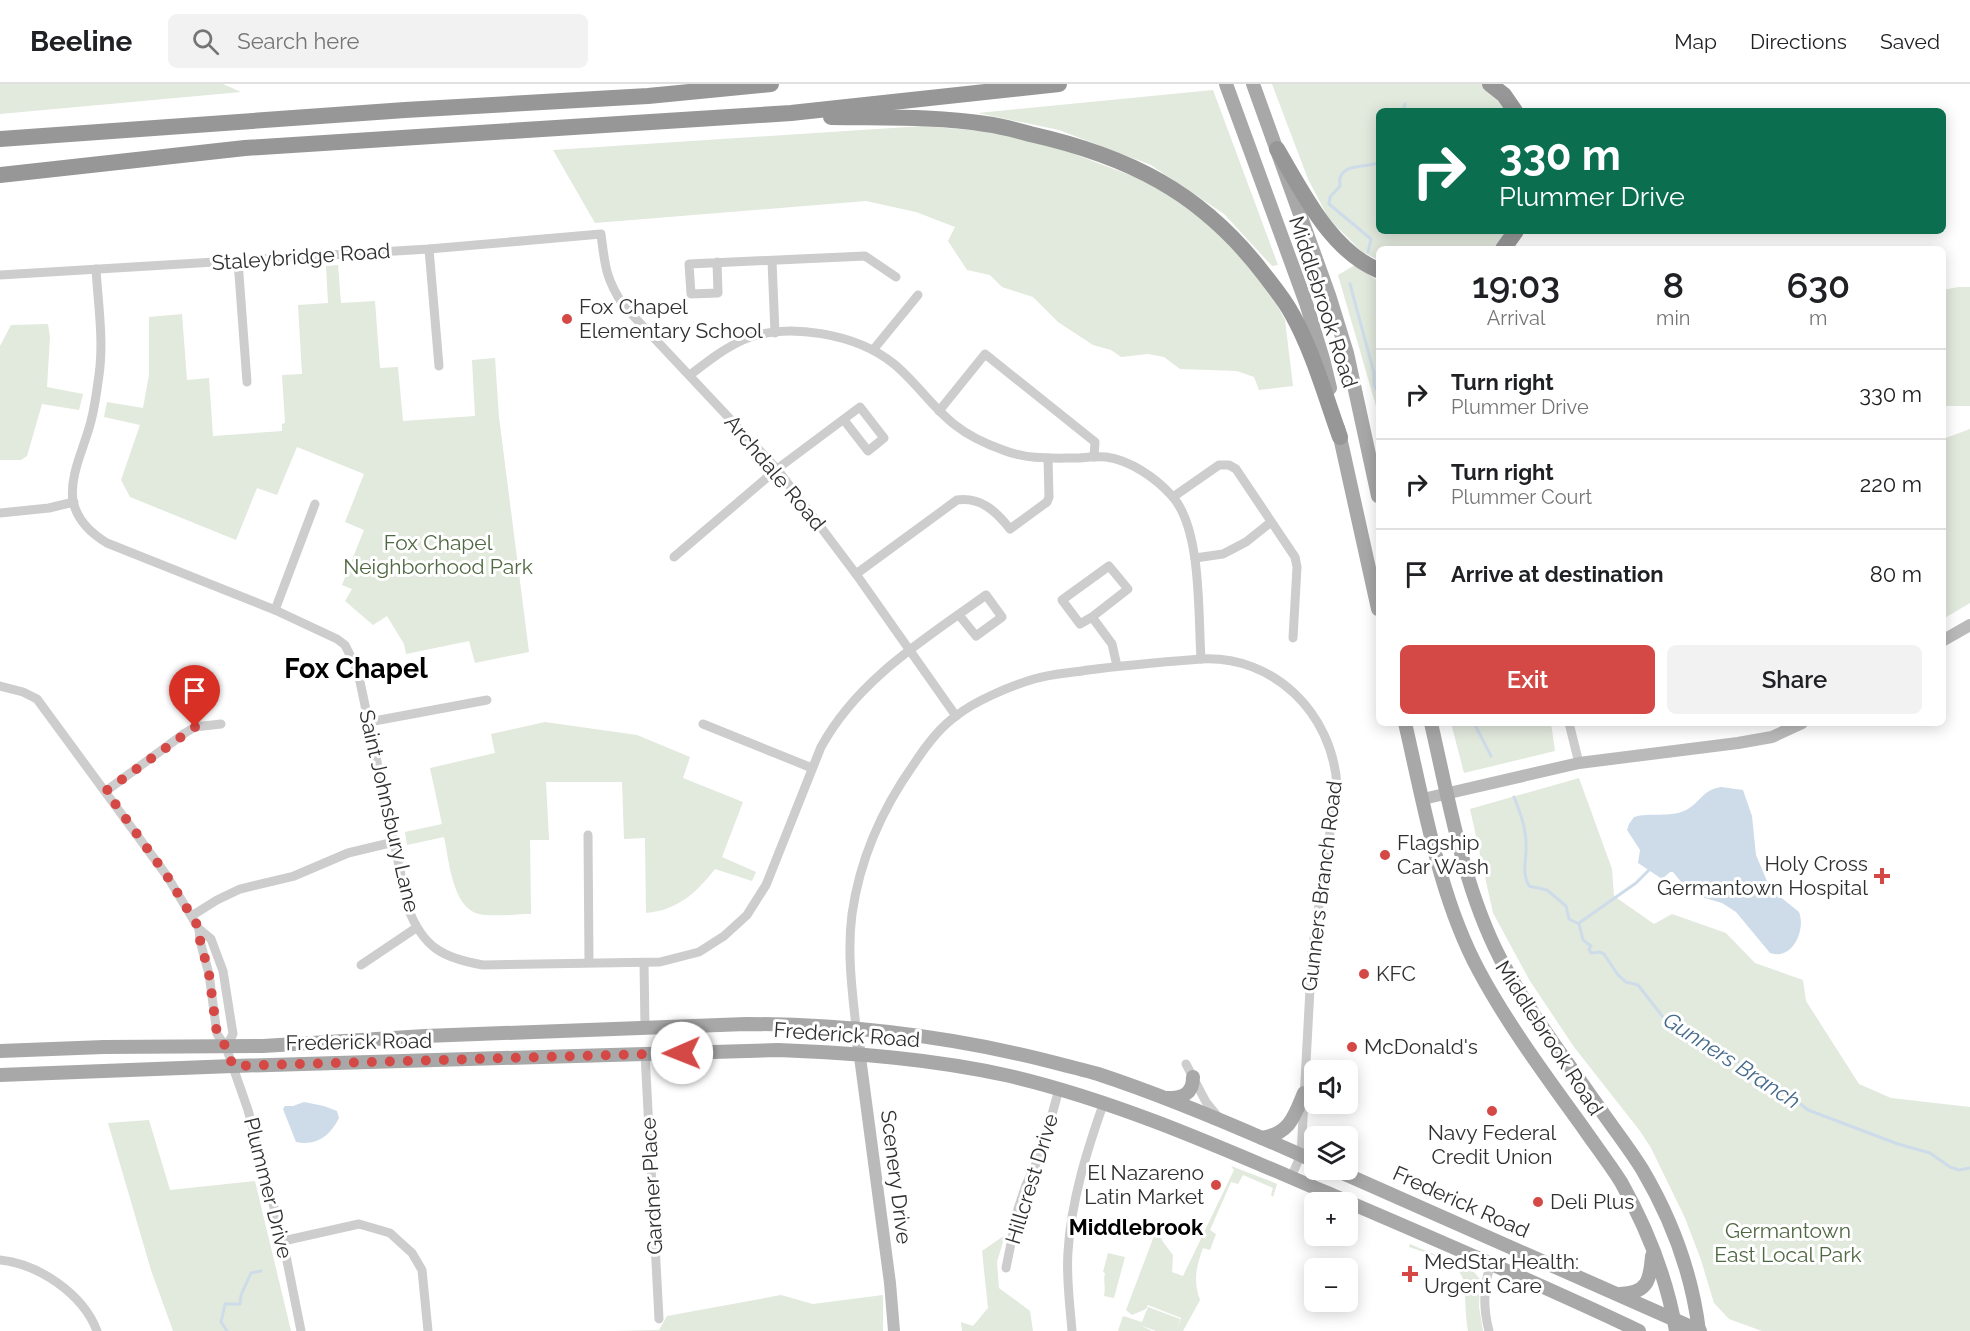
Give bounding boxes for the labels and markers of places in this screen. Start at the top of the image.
place label: Fox Chapel Elementary School [579,294,763,343]
marker: Fox Chapel Elementary School [560,312,574,326]
pin [169,665,220,727]
place label: Flagship Car Wash [1397,830,1489,879]
marker: Flagship Car Wash [1378,848,1392,862]
place label: Holy Cross Germantown Hospital [1657,851,1868,900]
marker: Holy Cross Germantown Hospital [1873,867,1891,885]
place label: KFC [1376,961,1416,986]
marker: KFC [1357,967,1371,981]
place label: McDonald's [1364,1034,1478,1059]
marker: McDonald's [1345,1040,1359,1054]
marker: Navy Federal Credit Union [1485,1104,1499,1118]
place label: Navy Federal Credit Union [1428,1120,1557,1169]
place label: El Nazareno Latin Market [1084,1160,1204,1209]
marker: El Nazareno Latin Market [1209,1178,1223,1192]
place label: Deli Plus [1550,1189,1634,1214]
marker: Deli Plus [1531,1195,1545,1209]
place label: MedStar Health: Urgent Care [1424,1249,1579,1298]
marker: MedStar Health: Urgent Care [1401,1265,1419,1283]

